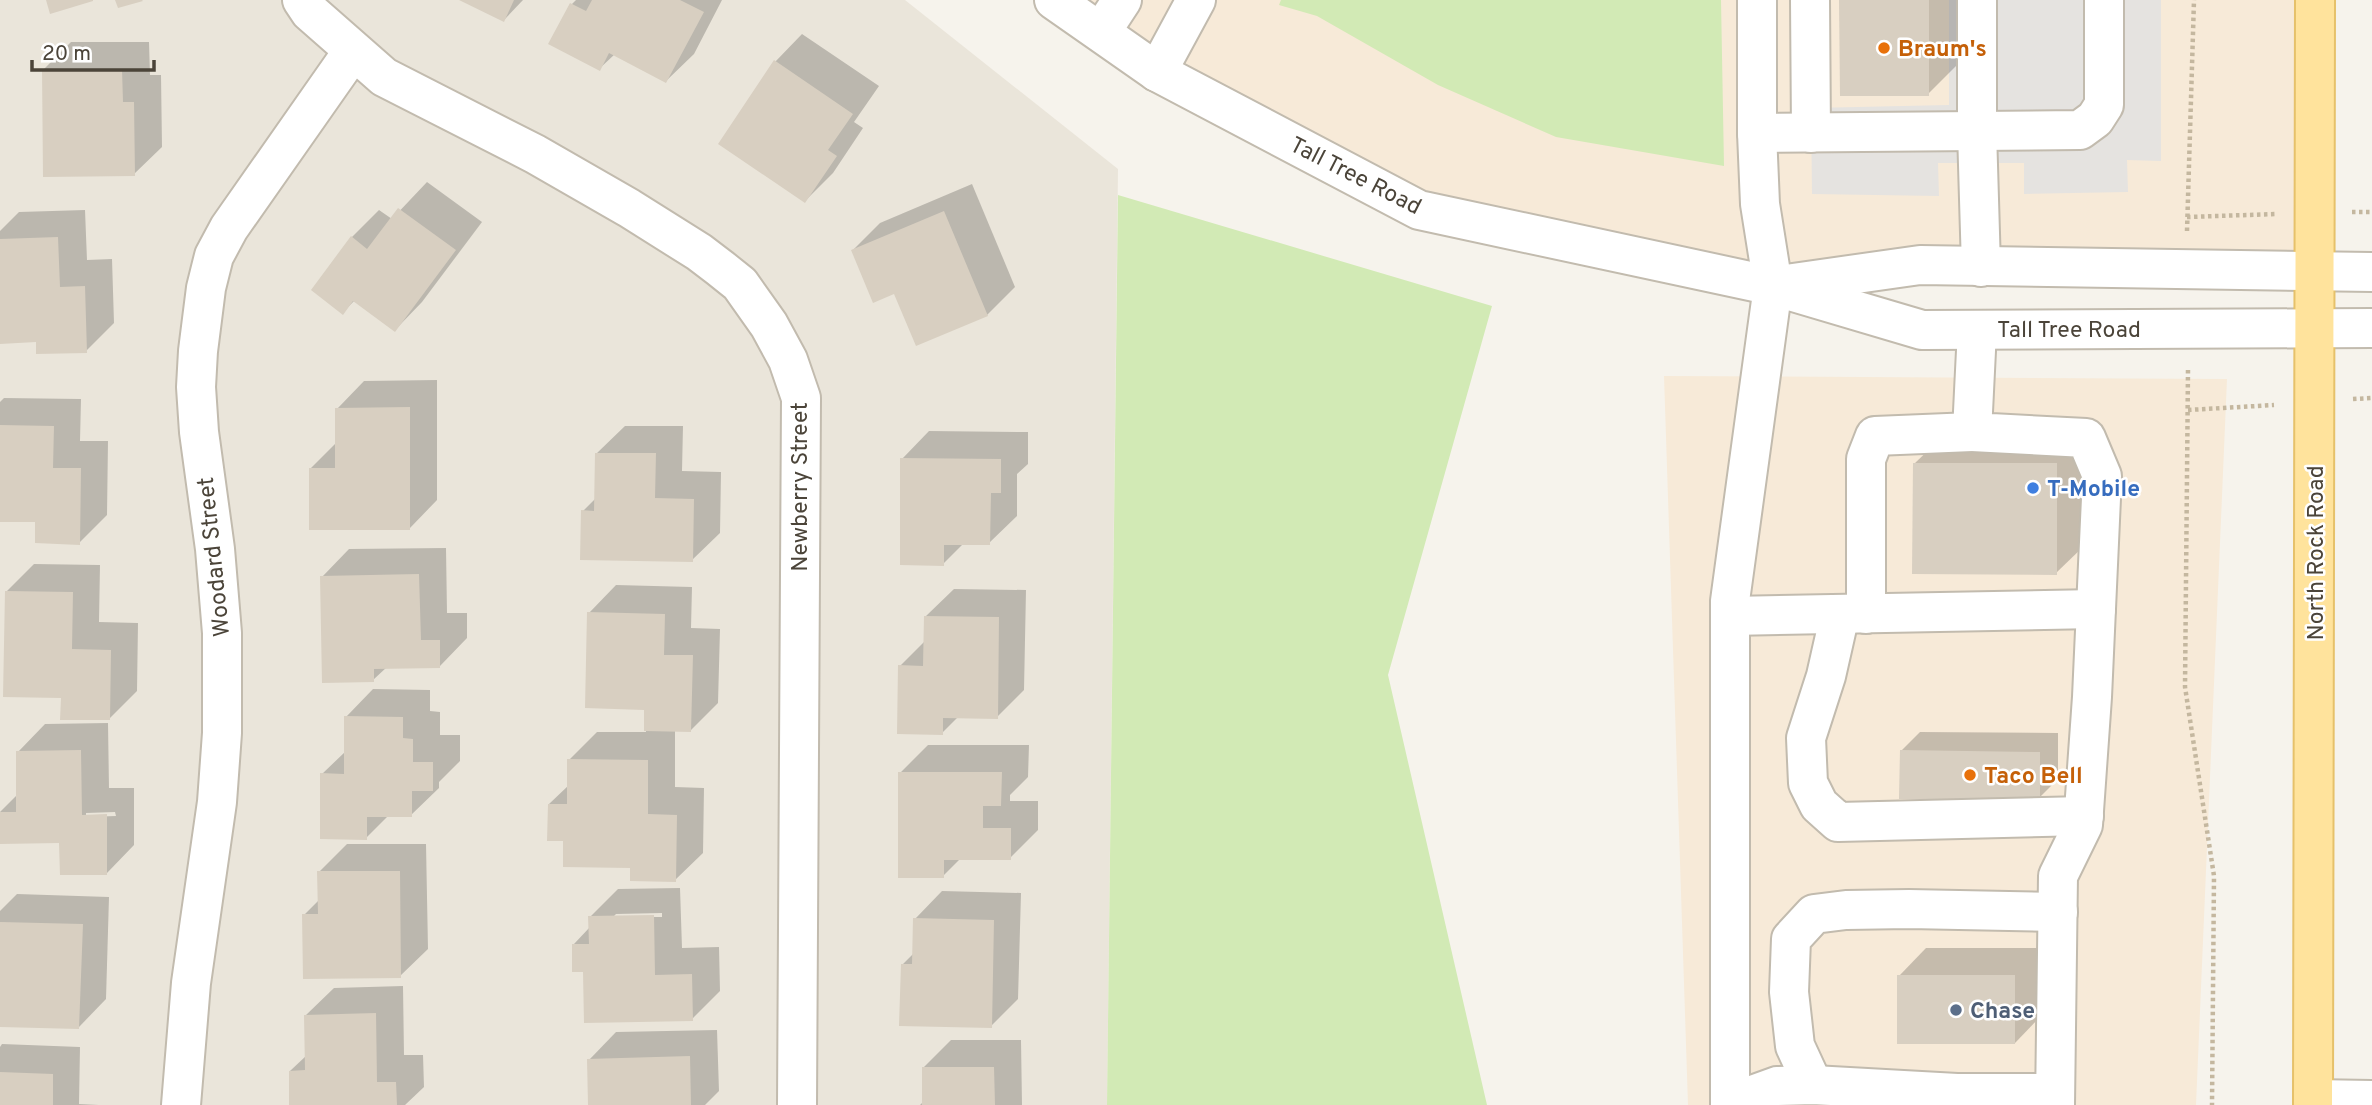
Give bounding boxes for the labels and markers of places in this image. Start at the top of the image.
place label: Braum's [1898,36,1987,65]
marker: Braum's [1876,40,1892,56]
place label: T-Mobile [2047,476,2140,505]
marker: T-Mobile [2025,480,2041,496]
place label: Taco Bell [1984,763,2083,792]
marker: Taco Bell [1962,767,1978,783]
place label: Chase [1970,998,2035,1027]
marker: Chase [1948,1002,1964,1018]

